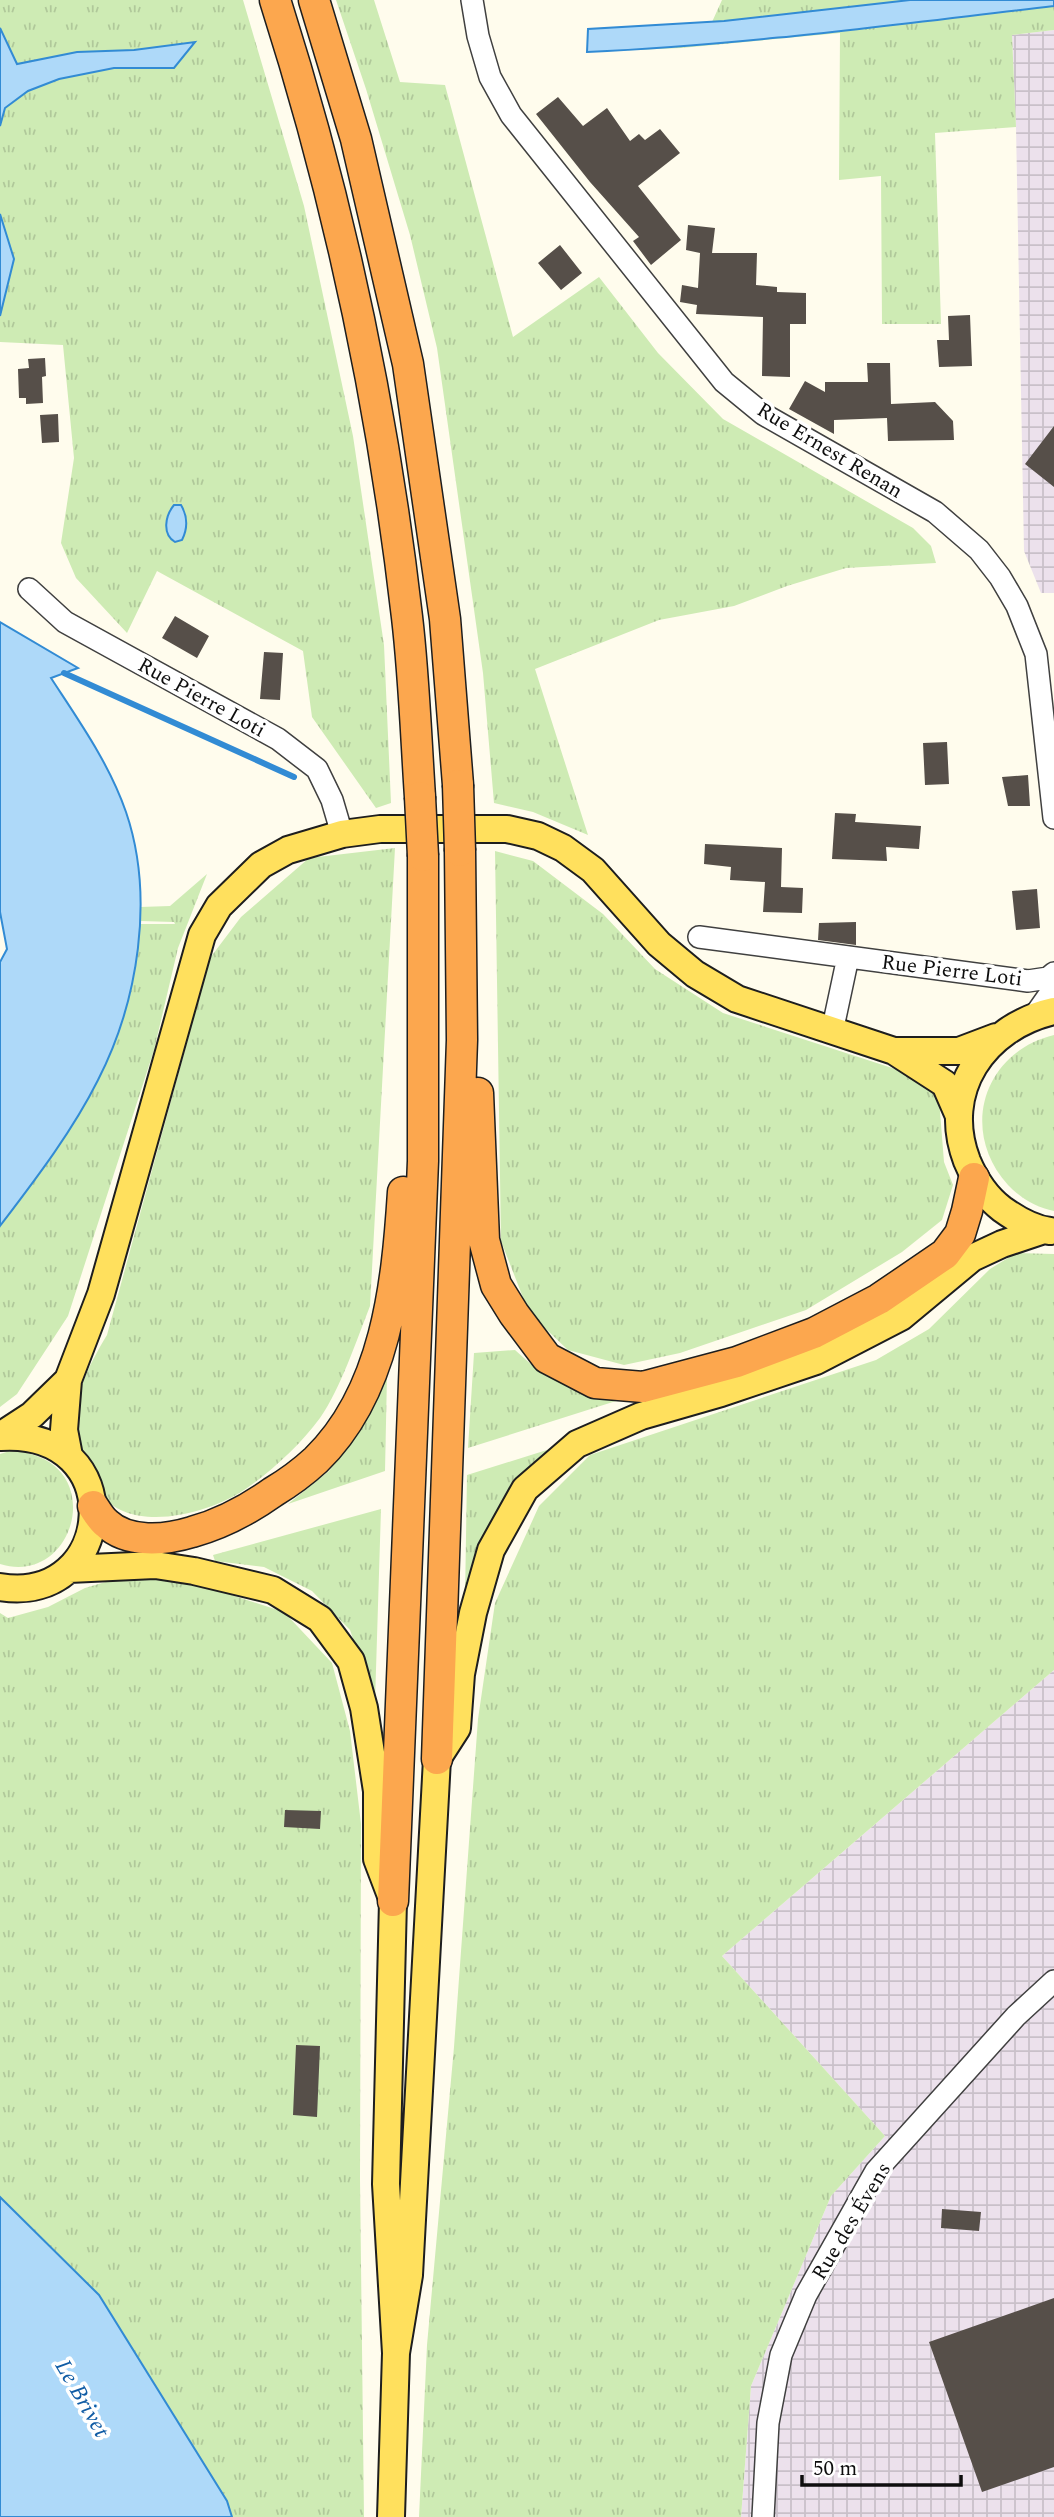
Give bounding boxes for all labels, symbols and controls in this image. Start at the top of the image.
street label: Rue Ernest Renan [750,394,909,507]
street label: Rue Pierre Loti [132,649,271,746]
street label: Rue Pierre Loti [879,946,1024,996]
street label: Rue des Évens [804,2156,900,2287]
water label: Le Brivet [45,2353,119,2445]
scale bar [802,2444,961,2488]
text: 50 m [813,2453,857,2485]

